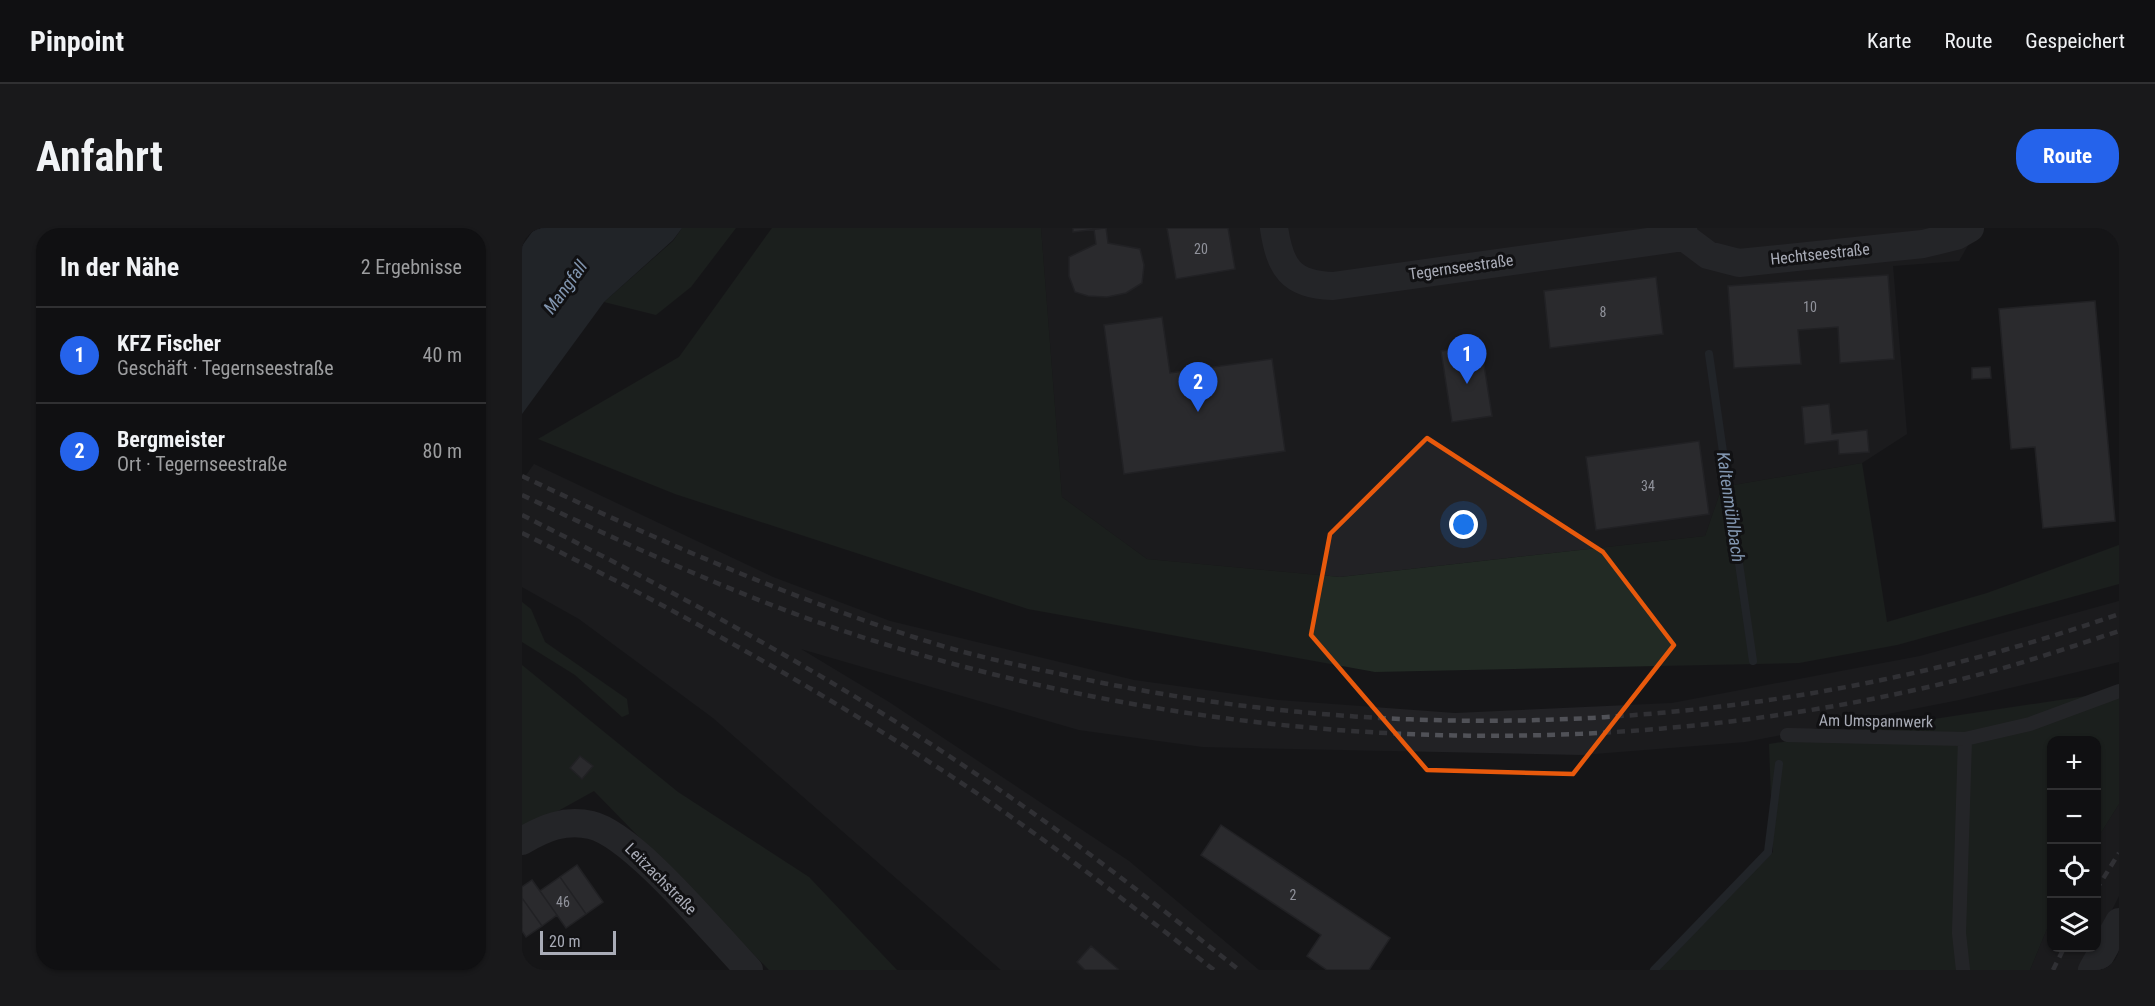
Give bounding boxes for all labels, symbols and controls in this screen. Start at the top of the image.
text: Pinpoint [30,25,124,58]
text: Karte [1867,29,1911,53]
text: Route [1944,29,1992,53]
text: Gespeichert [2025,29,2125,53]
button: Route [2016,129,2119,183]
text: Anfahrt [36,132,163,181]
street label: Hechtseestraße [1769,239,1871,269]
house number: 20 [1194,241,1208,257]
street label: Tegernseestraße [1407,250,1515,284]
text: In der Nähe [60,252,179,282]
text: 2 Ergebnisse [361,255,462,279]
water label: Mangfall [539,256,592,318]
house number: 10 [1803,299,1817,315]
house number: 8 [1600,304,1607,320]
text: KFZ Fischer [117,331,221,356]
pin: 1 [1448,334,1486,384]
text: 1 [74,343,85,367]
text: 40 m [423,343,462,367]
text: Geschäft · Tegernseestraße [117,356,334,380]
pin: 2 [1178,362,1218,412]
text: Bergmeister [117,427,225,452]
text: 2 [74,439,85,463]
text: 80 m [423,439,462,463]
water label: Kaltenmühlbach [1713,450,1749,564]
text: Ort · Tegernseestraße [117,452,287,476]
house number: 34 [1641,478,1655,494]
your location [1449,510,1478,539]
street label: Am Umspannwerk [1819,711,1934,732]
map controls [2047,736,2101,952]
button: + [2047,736,2101,790]
button: − [2047,790,2101,844]
street label: Leitzachstraße [621,839,701,919]
button: locate [2047,844,2101,898]
house number: 2 [1290,887,1297,903]
house number: 46 [556,894,570,910]
button: layers [2047,898,2101,952]
scale bar [540,928,616,956]
text: 20 m [549,932,581,951]

